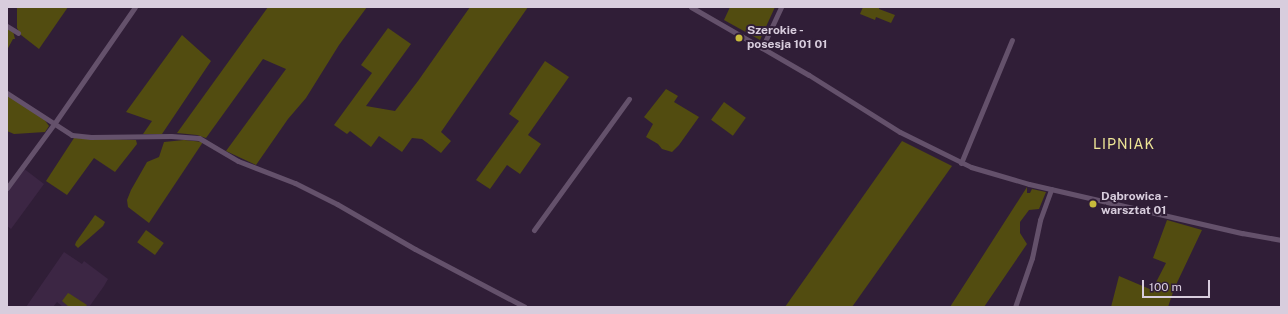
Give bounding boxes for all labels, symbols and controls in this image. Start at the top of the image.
place label: Szerokie - posesja 101 01 [747,24,827,52]
marker: Szerokie - posesja 101 01 [734,33,744,43]
district label: LIPNIAK [1093,136,1155,152]
place label: Dąbrowica - warsztat 01 [1101,190,1169,218]
marker: Dąbrowica - warsztat 01 [1088,199,1098,209]
scale bar [1144,272,1212,298]
text: 100 m [1149,280,1182,294]

